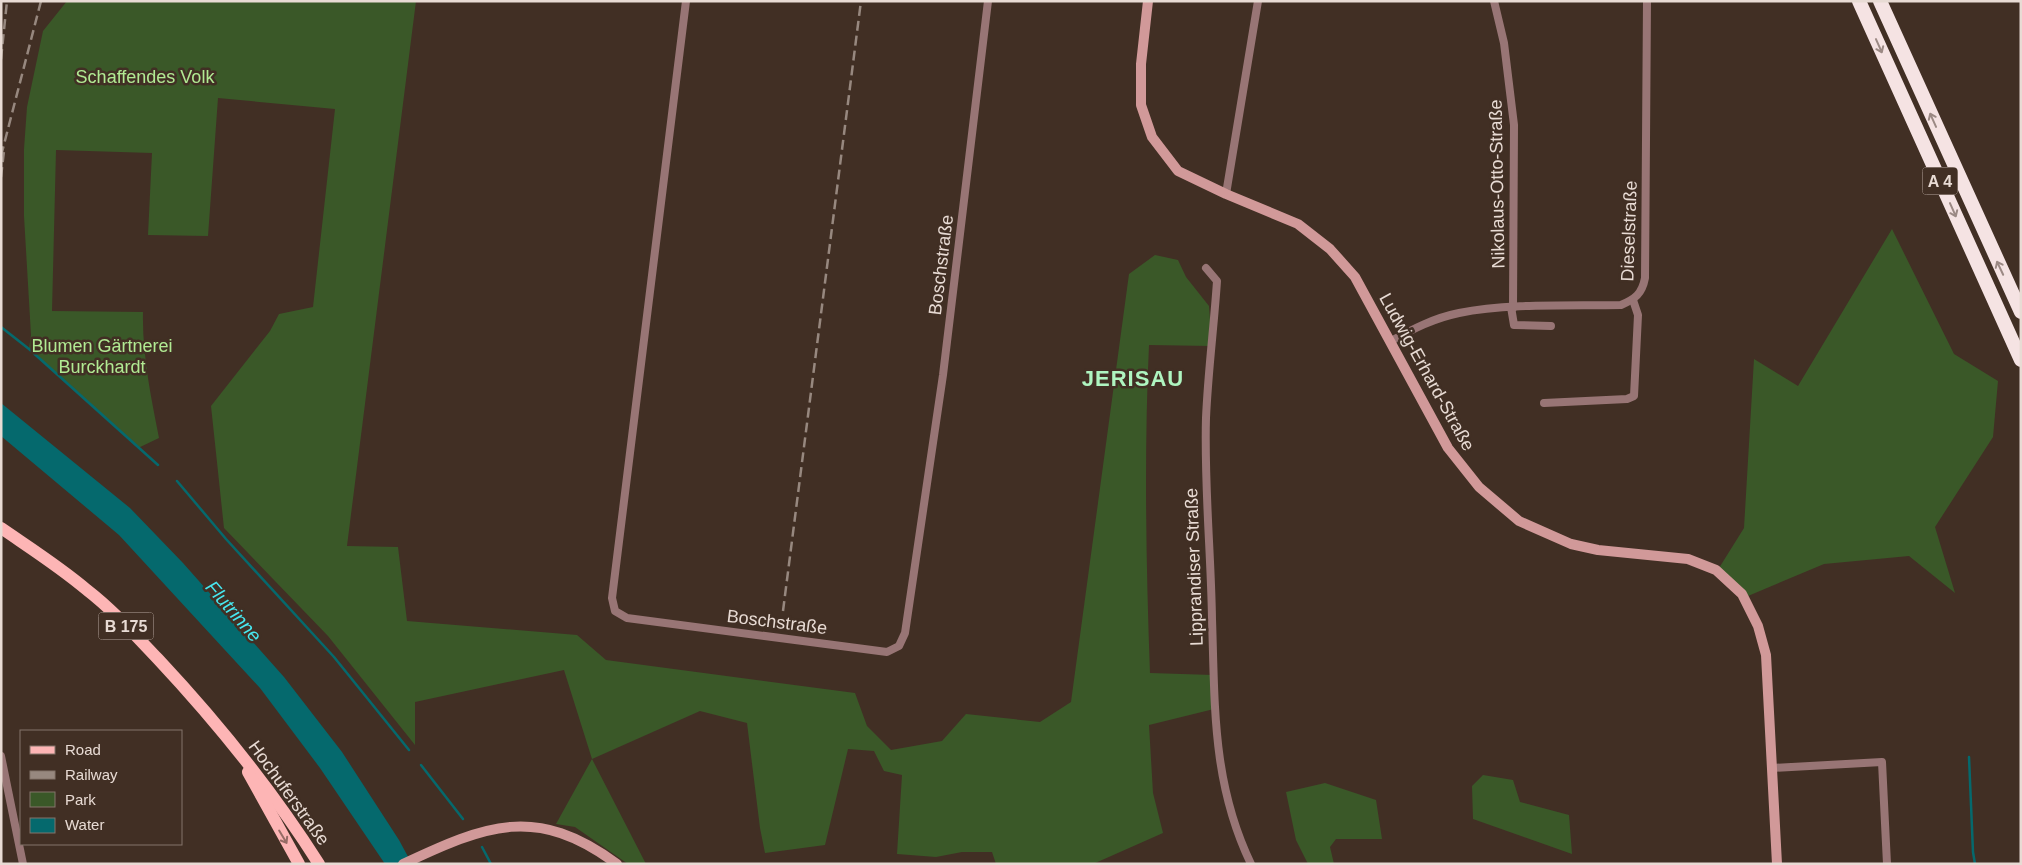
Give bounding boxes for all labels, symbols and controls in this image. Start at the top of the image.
one-way arrow [1875,38,1885,53]
park label: Schaffendes Volk [76,67,215,87]
street label: Nikolaus-Otto-Straße [1486,99,1508,269]
one-way arrow [1927,113,1937,128]
road number: A 4 [1922,168,1958,195]
street label: Dieselstraße [1617,180,1641,282]
one-way arrow [1949,202,1958,217]
street label: Boschstraße [925,214,957,316]
one-way arrow [1995,261,2005,276]
street label: Ludwig-Erhard-Straße [1375,290,1479,454]
park label: Blumen Gärtnerei Burckhardt [31,336,173,377]
district label: JERISAU [1082,366,1184,391]
street label: Lipprandiser Straße [1181,488,1207,646]
water label: Flutrinne [201,577,266,646]
street label: Boschstraße [726,606,828,638]
road number: B 175 [98,612,154,640]
legend [20,730,182,845]
street label: Hochuferstraße [244,737,334,849]
text: Road [65,741,101,758]
text: Railway [65,766,118,783]
text: Park [65,791,96,808]
text: Water [65,816,104,833]
one-way arrow [278,830,288,844]

